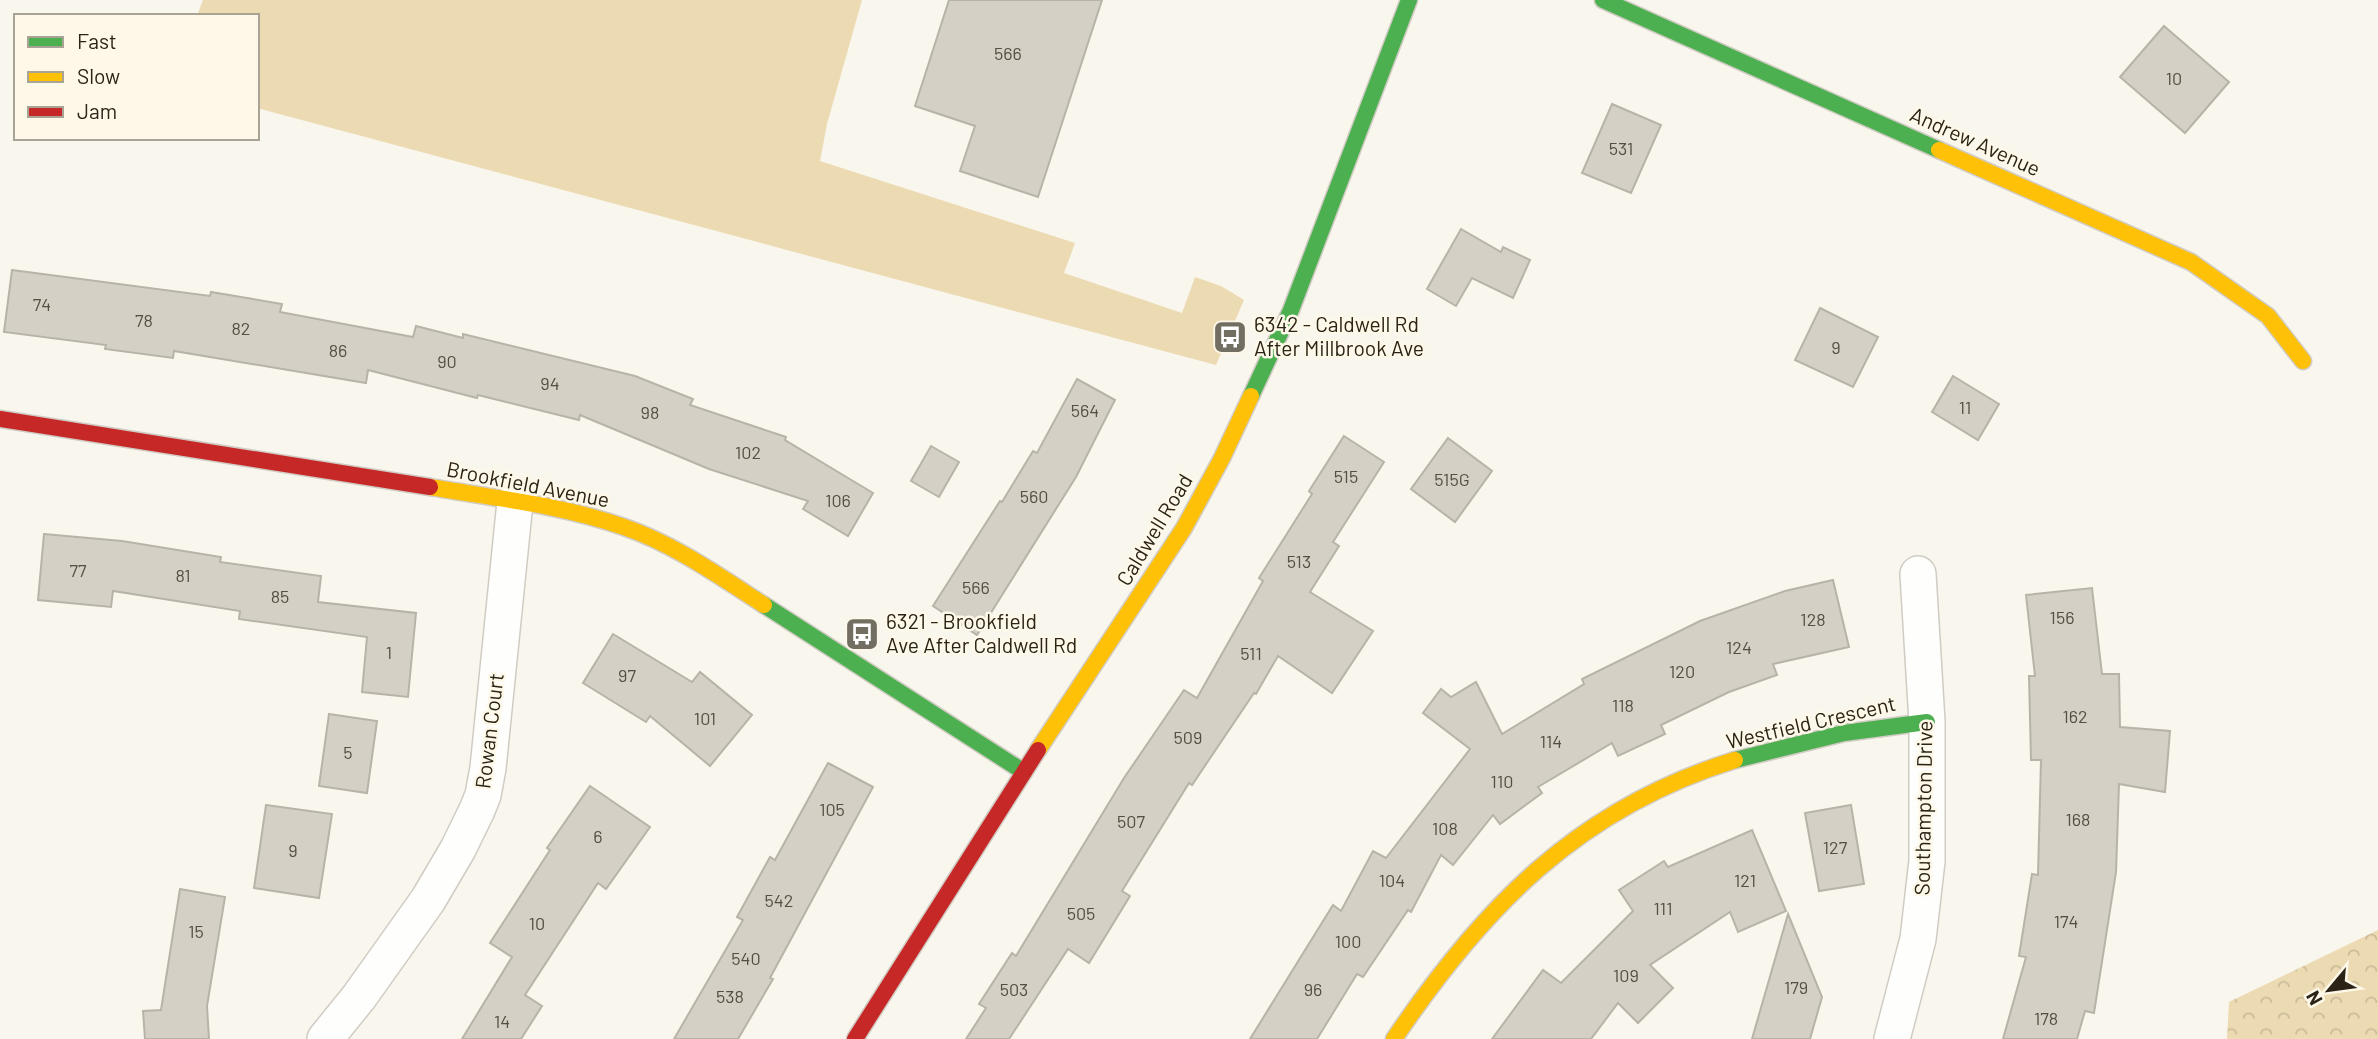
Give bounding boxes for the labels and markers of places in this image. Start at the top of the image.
place label: 6342 - Caldwell Rd After Millbrook Ave [1254,311,1424,360]
bus stop icon: 6342 - Caldwell Rd After Millbrook Ave [1211,318,1249,356]
place label: 6321 - Brookfield Ave After Caldwell Rd [886,608,1077,657]
bus stop icon: 6321 - Brookfield Ave After Caldwell Rd [843,615,881,653]

